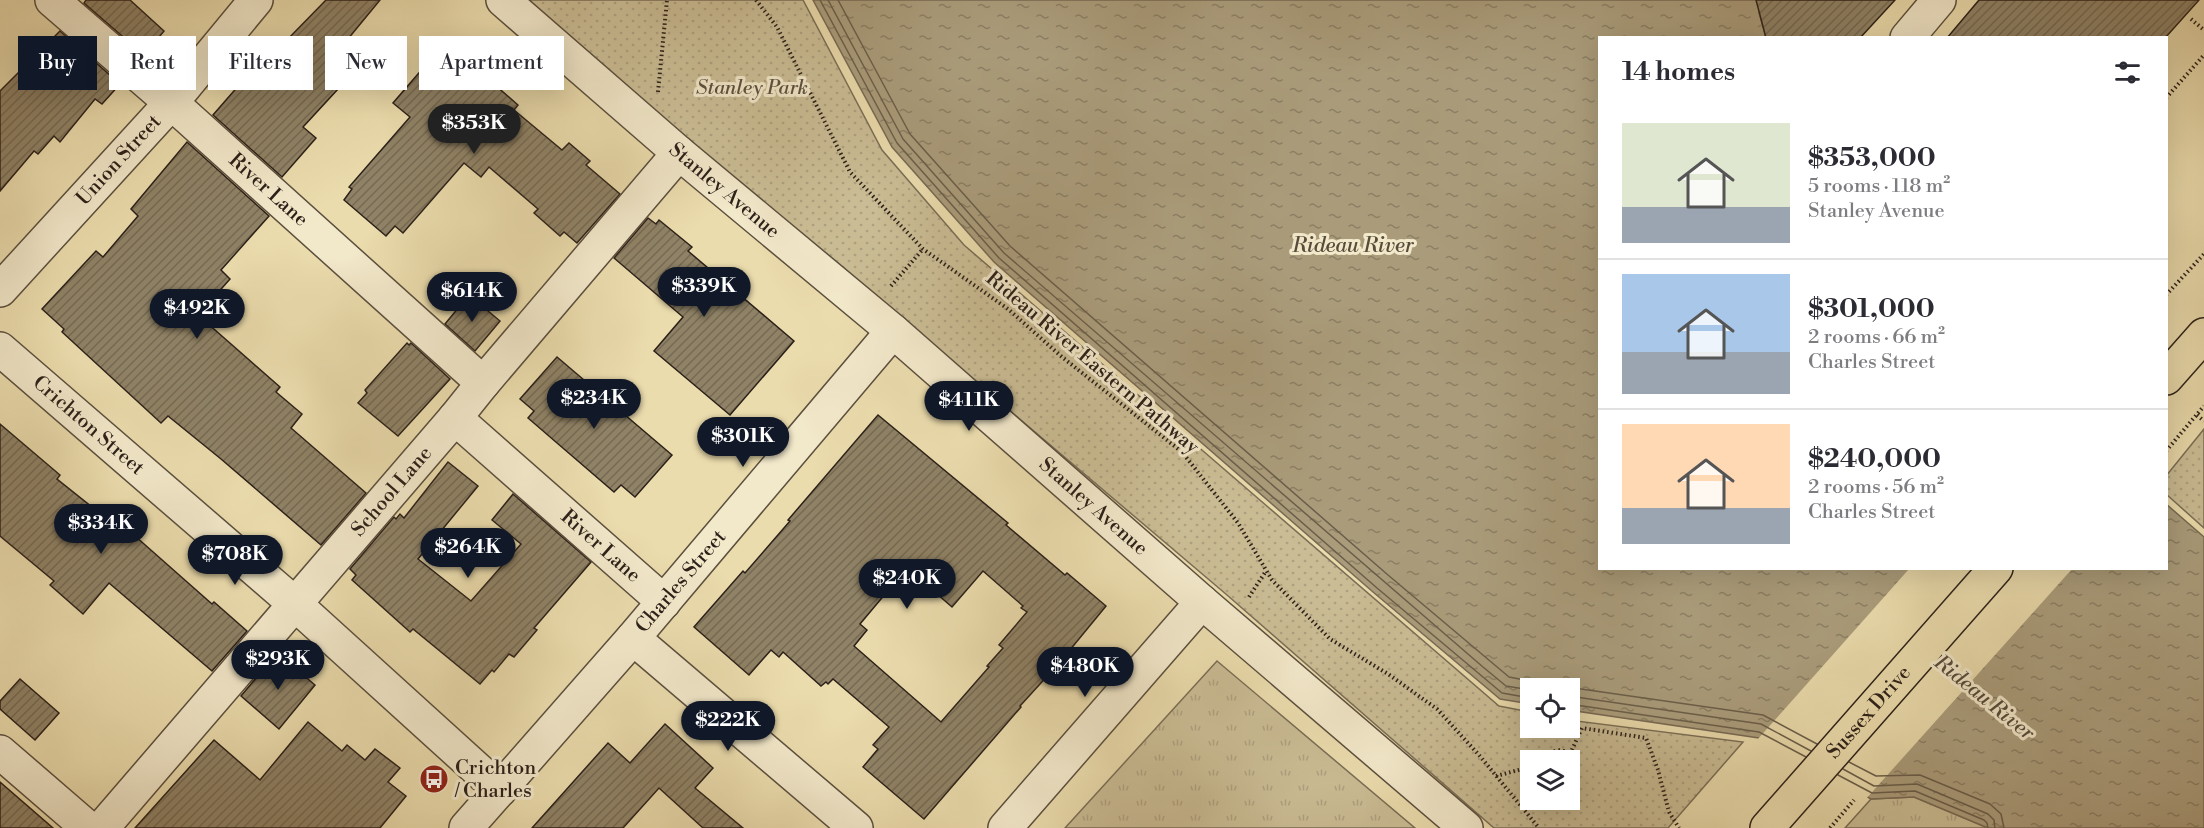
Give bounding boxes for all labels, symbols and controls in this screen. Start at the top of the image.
chip: Buy [18,36,97,90]
chip: Rent [109,36,196,90]
chip: Filters [208,36,313,90]
chip: New [325,36,407,90]
chip: Apartment [419,36,564,90]
text: 14 homes [1622,56,1735,88]
icon: filters [2111,56,2144,89]
park label: Stanley Park [696,76,808,101]
pin: $353K [432,104,516,155]
street label: Union Street [71,109,167,211]
text: $353K [442,111,506,136]
street label: Stanley Avenue [664,137,785,244]
text: $353,000 [1808,142,1936,174]
icon: home [1670,147,1742,219]
street label: River Lane [223,148,313,232]
text: 5 rooms · 118 m² [1808,174,1950,199]
text: Stanley Avenue [1808,199,1945,224]
water label: Rideau River [1291,233,1415,259]
street label: Rideau River Eastern Pathway [980,266,1204,460]
pin: $339K [662,267,746,318]
pin: $614K [430,272,514,323]
text: $339K [672,274,736,299]
text: $614K [441,279,503,304]
pin: $492K [155,289,239,340]
text: $301,000 [1808,293,1935,325]
text: $492K [164,296,230,321]
icon: home [1670,298,1742,370]
text: 2 rooms · 66 m² [1808,325,1945,350]
text: Charles Street [1808,350,1935,375]
street label: Crichton Street [27,370,150,481]
pin: $234K [552,379,636,430]
pin: $411K [927,381,1011,432]
text: $234K [561,386,627,411]
text: $411K [938,388,1000,413]
pin: $301K [701,417,785,468]
text: $301K [711,424,775,449]
street label: School Lane [346,441,437,542]
text: $240,000 [1808,443,1941,475]
icon: home [1670,448,1742,520]
street label: Stanley Avenue [1034,452,1153,561]
text: 2 rooms · 56 m² [1808,475,1944,500]
text: Charles Street [1808,500,1935,525]
pin: $334K [59,504,143,555]
street label: River Lane [555,504,646,588]
text: $334K [68,511,134,536]
street label: Charles Street [630,525,732,638]
pin: $264K [426,528,510,579]
pin: $708K [193,535,277,586]
text: $264K [435,535,502,560]
text: $708K [202,542,268,567]
pin: $240K [865,559,949,610]
text: $240K [873,566,941,591]
pin: $293K [236,640,320,691]
text: $293K [245,647,311,672]
pin: $480K [1043,647,1127,698]
water label: Rideau River [1928,649,2040,747]
text: $480K [1051,654,1119,679]
street label: Sussex Drive [1821,661,1916,764]
map controls [1520,678,1580,810]
button: locate [1520,678,1580,738]
pin: $222K [686,701,770,752]
text: $222K [695,708,761,733]
button: layers [1520,750,1580,810]
place label: Crichton / Charles [454,756,536,804]
bus stop icon: Crichton / Charles [418,763,450,795]

